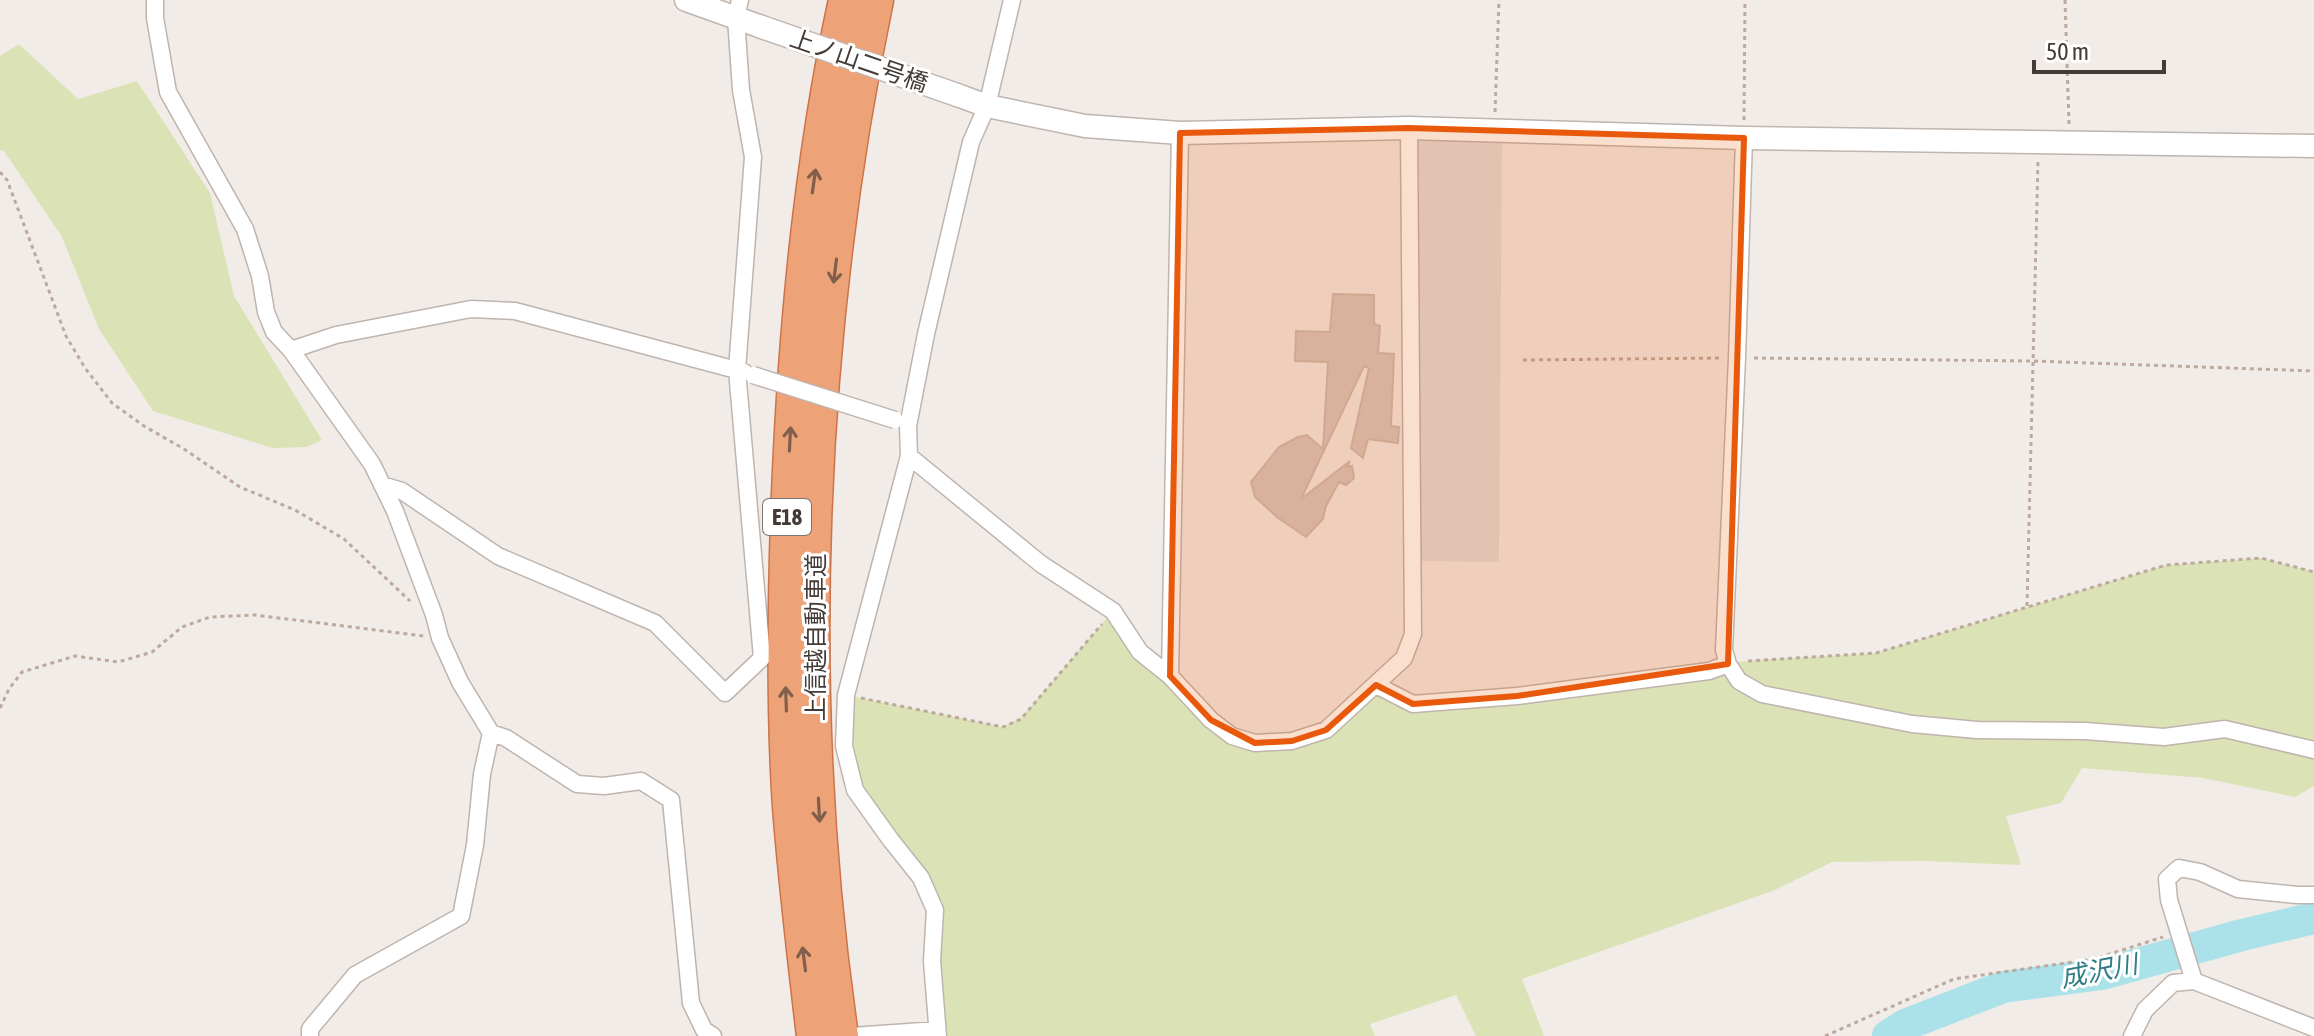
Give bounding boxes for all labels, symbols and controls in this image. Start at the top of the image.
street label: 上ノ山二号橋 [787,24,932,97]
scale bar [2034,24,2164,74]
text: 50 m [2046,38,2089,65]
one-way arrow [807,168,822,194]
one-way arrow [827,257,842,284]
one-way arrow [783,426,798,453]
road number: E18 [763,499,811,535]
street label: 上信越自動車道 [802,553,829,721]
one-way arrow [779,686,794,713]
one-way arrow [812,796,827,823]
one-way arrow [796,946,811,972]
water label: 成沢川 [2058,948,2143,993]

